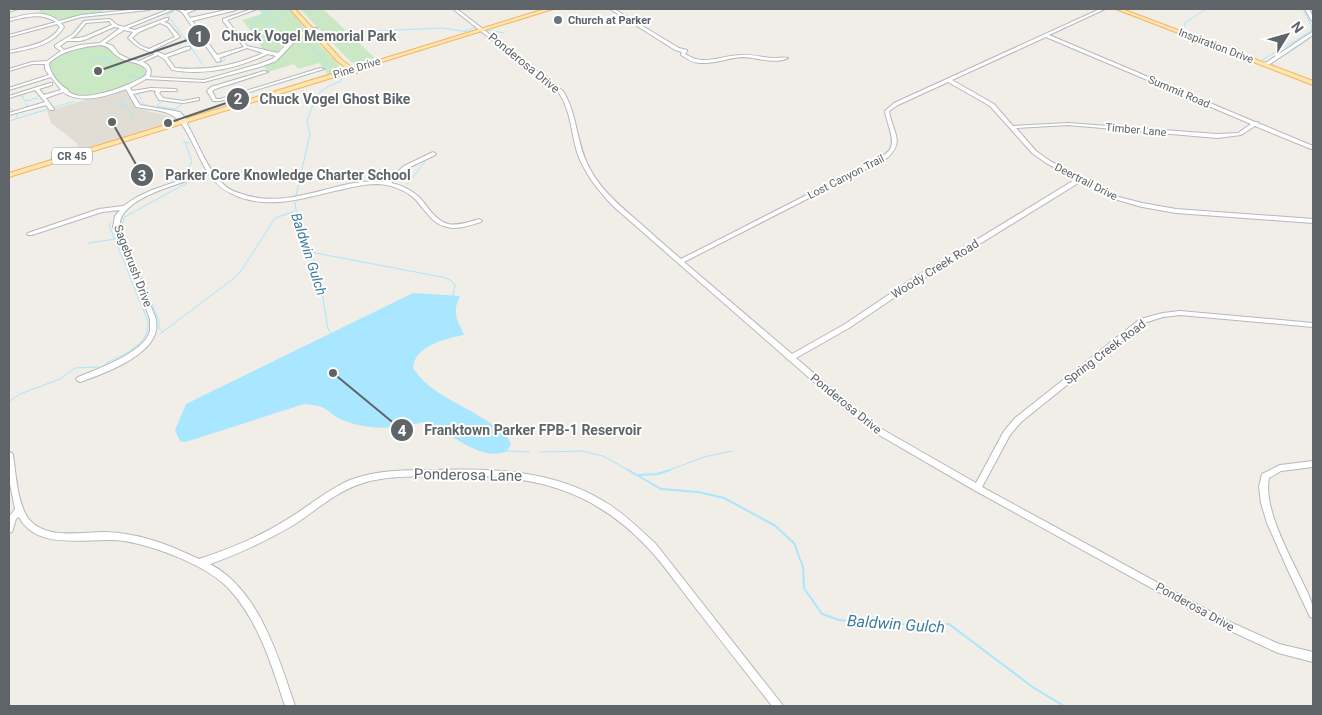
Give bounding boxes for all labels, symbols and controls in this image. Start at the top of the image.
north arrow [1262,10,1312,60]
marker: Church at Parker [552,14,564,26]
place label: Church at Parker [568,14,651,27]
text: N [1288,18,1307,36]
callout: Chuck Vogel Memorial Park [187,22,407,51]
street label: Inspiration Drive [1177,26,1255,66]
text: 1 [195,28,203,46]
text: Chuck Vogel Memorial Park [222,28,397,44]
street label: Ponderosa Drive [486,30,562,96]
street label: Pine Drive [332,55,382,81]
street label: Summit Road [1146,73,1212,111]
callout: Chuck Vogel Ghost Bike [225,85,421,114]
text: 2 [234,90,243,108]
text: Chuck Vogel Ghost Bike [260,91,411,107]
street label: Timber Lane [1105,121,1167,139]
road number: CR 45 [52,148,92,164]
street label: Lost Canyon Trail [805,152,887,202]
callout: Parker Core Knowledge Charter School [130,161,420,190]
street label: Deertrail Drive [1052,161,1120,203]
text: 3 [138,167,146,185]
text: Parker Core Knowledge Charter School [165,167,411,183]
water label: Baldwin Gulch [288,211,330,297]
street label: Sagebrush Drive [111,223,155,309]
street label: Woody Creek Road [889,236,981,302]
street label: Spring Creek Road [1062,317,1148,387]
street label: Ponderosa Drive [808,371,884,437]
callout: Franktown Parker FPB-1 Reservoir [389,416,652,445]
text: 4 [398,422,407,440]
text: Franktown Parker FPB-1 Reservoir [424,422,642,438]
street label: Ponderosa Lane [414,465,522,485]
street label: Ponderosa Drive [1153,580,1237,634]
water label: Baldwin Gulch [846,611,946,637]

